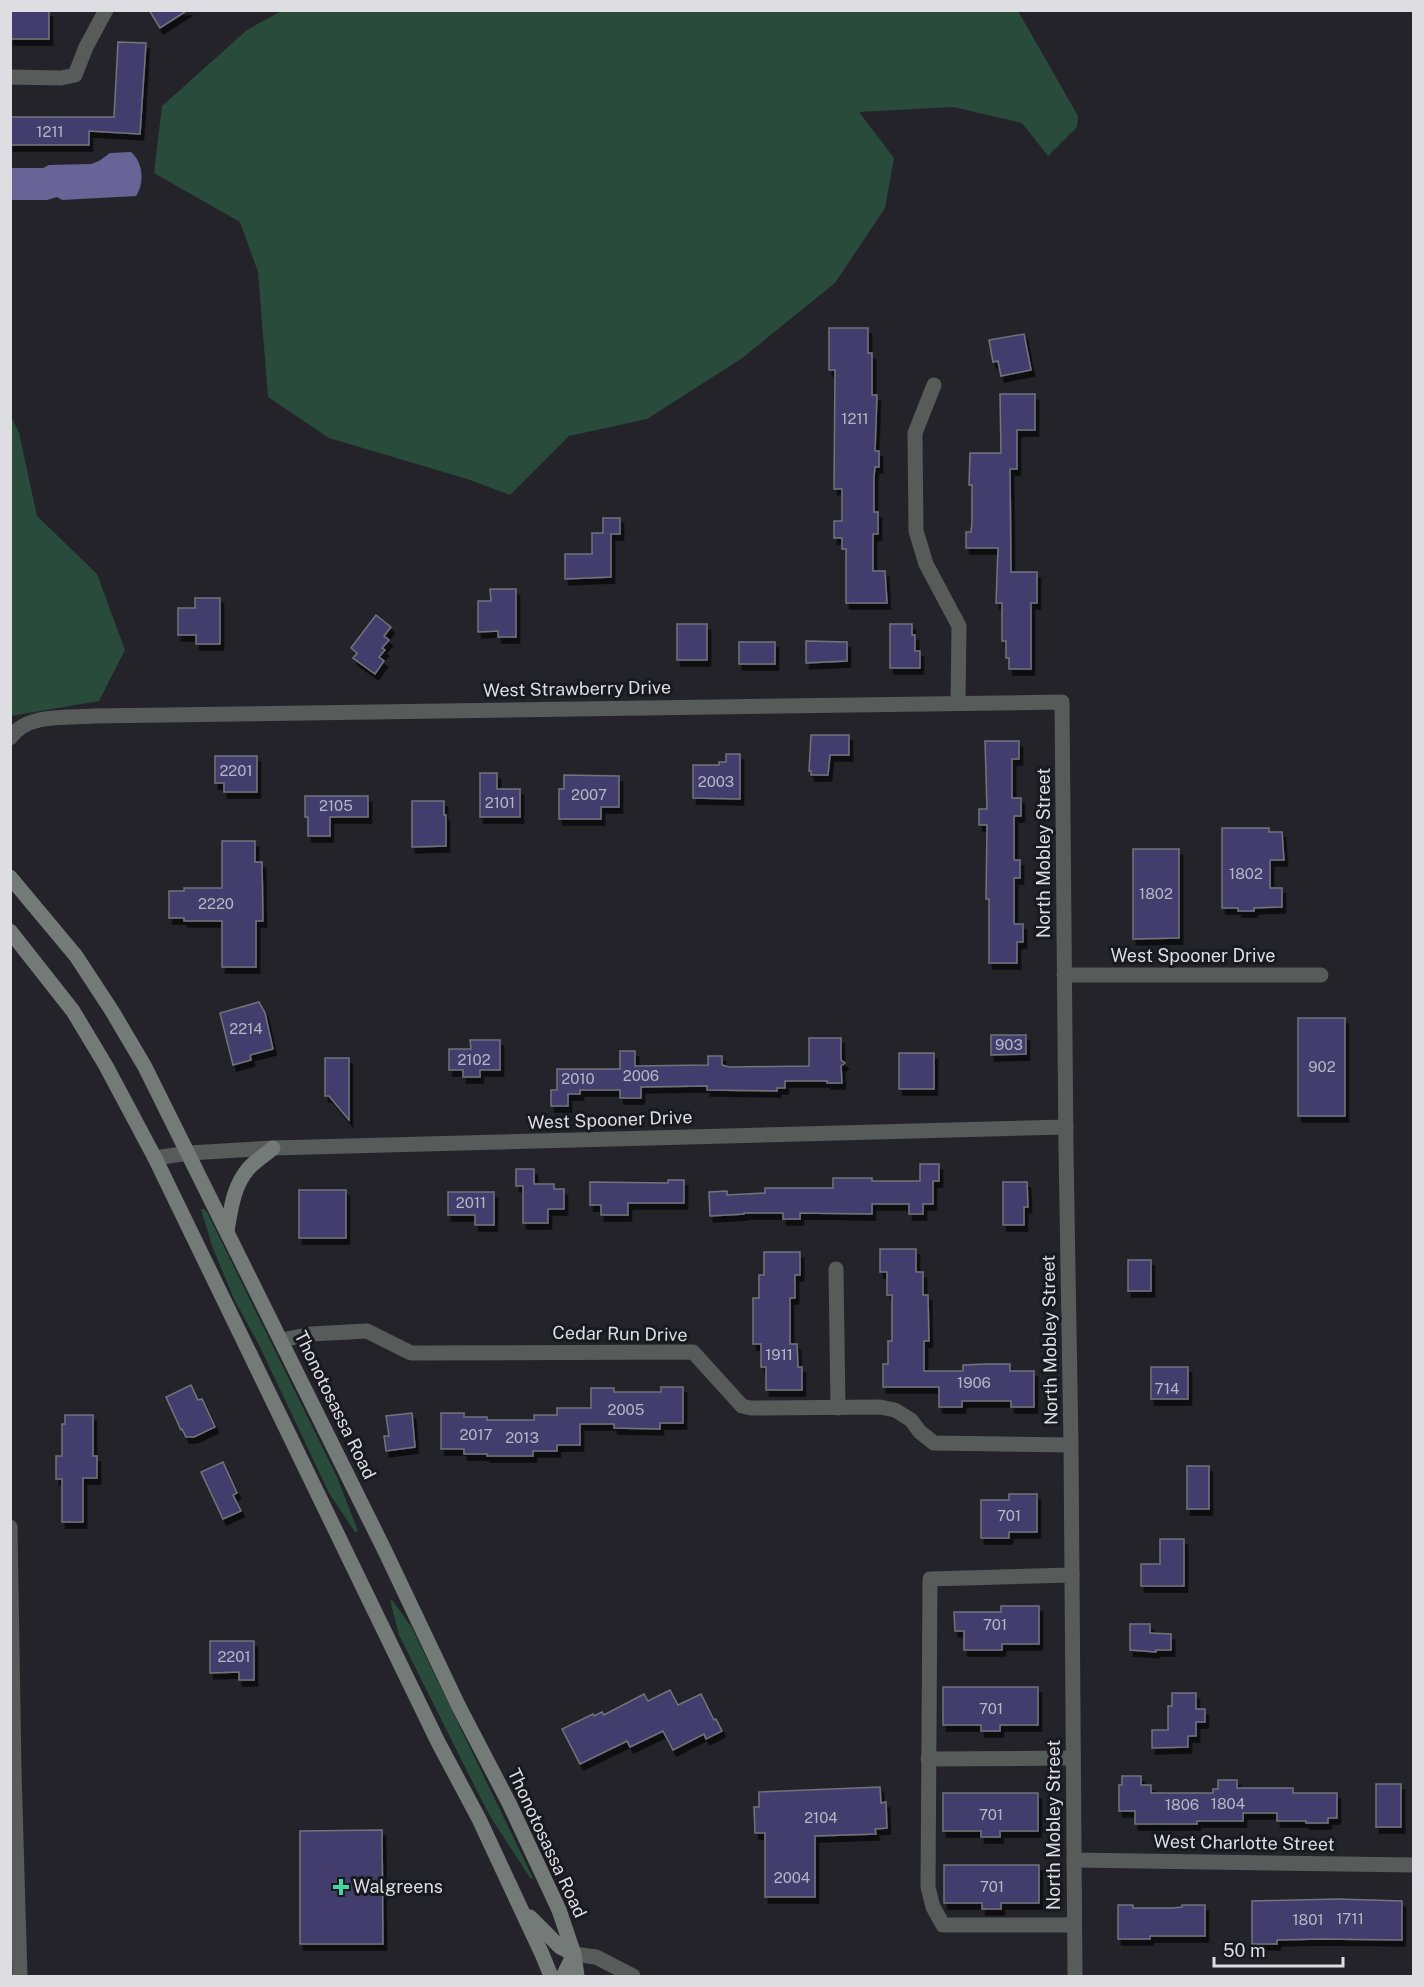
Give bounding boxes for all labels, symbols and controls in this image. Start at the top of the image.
house number: 1211 [36,123,64,140]
house number: 1211 [841,410,869,427]
street label: West Strawberry Drive [483,676,671,701]
house number: 2201 [219,762,253,779]
street label: North Mobley Street [1033,768,1054,938]
house number: 2003 [698,773,734,790]
house number: 2007 [571,786,607,803]
house number: 2101 [485,794,515,811]
house number: 2105 [319,797,353,814]
house number: 1802 [1229,865,1263,882]
house number: 1802 [1139,885,1173,902]
house number: 2220 [198,895,234,912]
street label: West Spooner Drive [1111,945,1275,966]
house number: 2214 [229,1020,263,1037]
house number: 903 [995,1036,1023,1053]
house number: 2102 [457,1051,491,1068]
house number: 902 [1308,1058,1336,1075]
house number: 2006 [623,1067,659,1084]
house number: 2010 [561,1070,595,1087]
street label: West Spooner Drive [527,1106,693,1133]
house number: 2011 [456,1194,486,1211]
street label: North Mobley Street [1038,1255,1061,1425]
street label: Cedar Run Drive [552,1322,688,1345]
street label: Thonotosassa Road [290,1327,380,1482]
house number: 1911 [765,1346,793,1363]
house number: 1906 [957,1374,991,1391]
house number: 714 [1155,1380,1179,1397]
house number: 2005 [608,1401,644,1418]
house number: 2017 [459,1426,493,1443]
house number: 2013 [505,1429,539,1446]
house number: 701 [997,1507,1021,1524]
house number: 701 [983,1616,1007,1633]
house number: 2201 [217,1648,251,1665]
house number: 701 [979,1700,1003,1717]
street label: North Mobley Street [1043,1740,1064,1910]
street label: Thonotosassa Road [504,1765,591,1921]
house number: 1804 [1211,1795,1245,1812]
house number: 1806 [1165,1796,1199,1813]
house number: 701 [979,1806,1003,1823]
house number: 2104 [804,1809,838,1826]
street label: West Charlotte Street [1153,1830,1335,1855]
house number: 2004 [774,1869,810,1886]
place label: Walgreens [353,1876,443,1897]
house number: 701 [980,1878,1004,1895]
marker: Walgreens [334,1880,348,1894]
house number: 1711 [1336,1910,1364,1927]
house number: 1801 [1292,1911,1324,1928]
scale bar [1214,1930,1343,1968]
text: 50 m [1223,1940,1266,1961]

